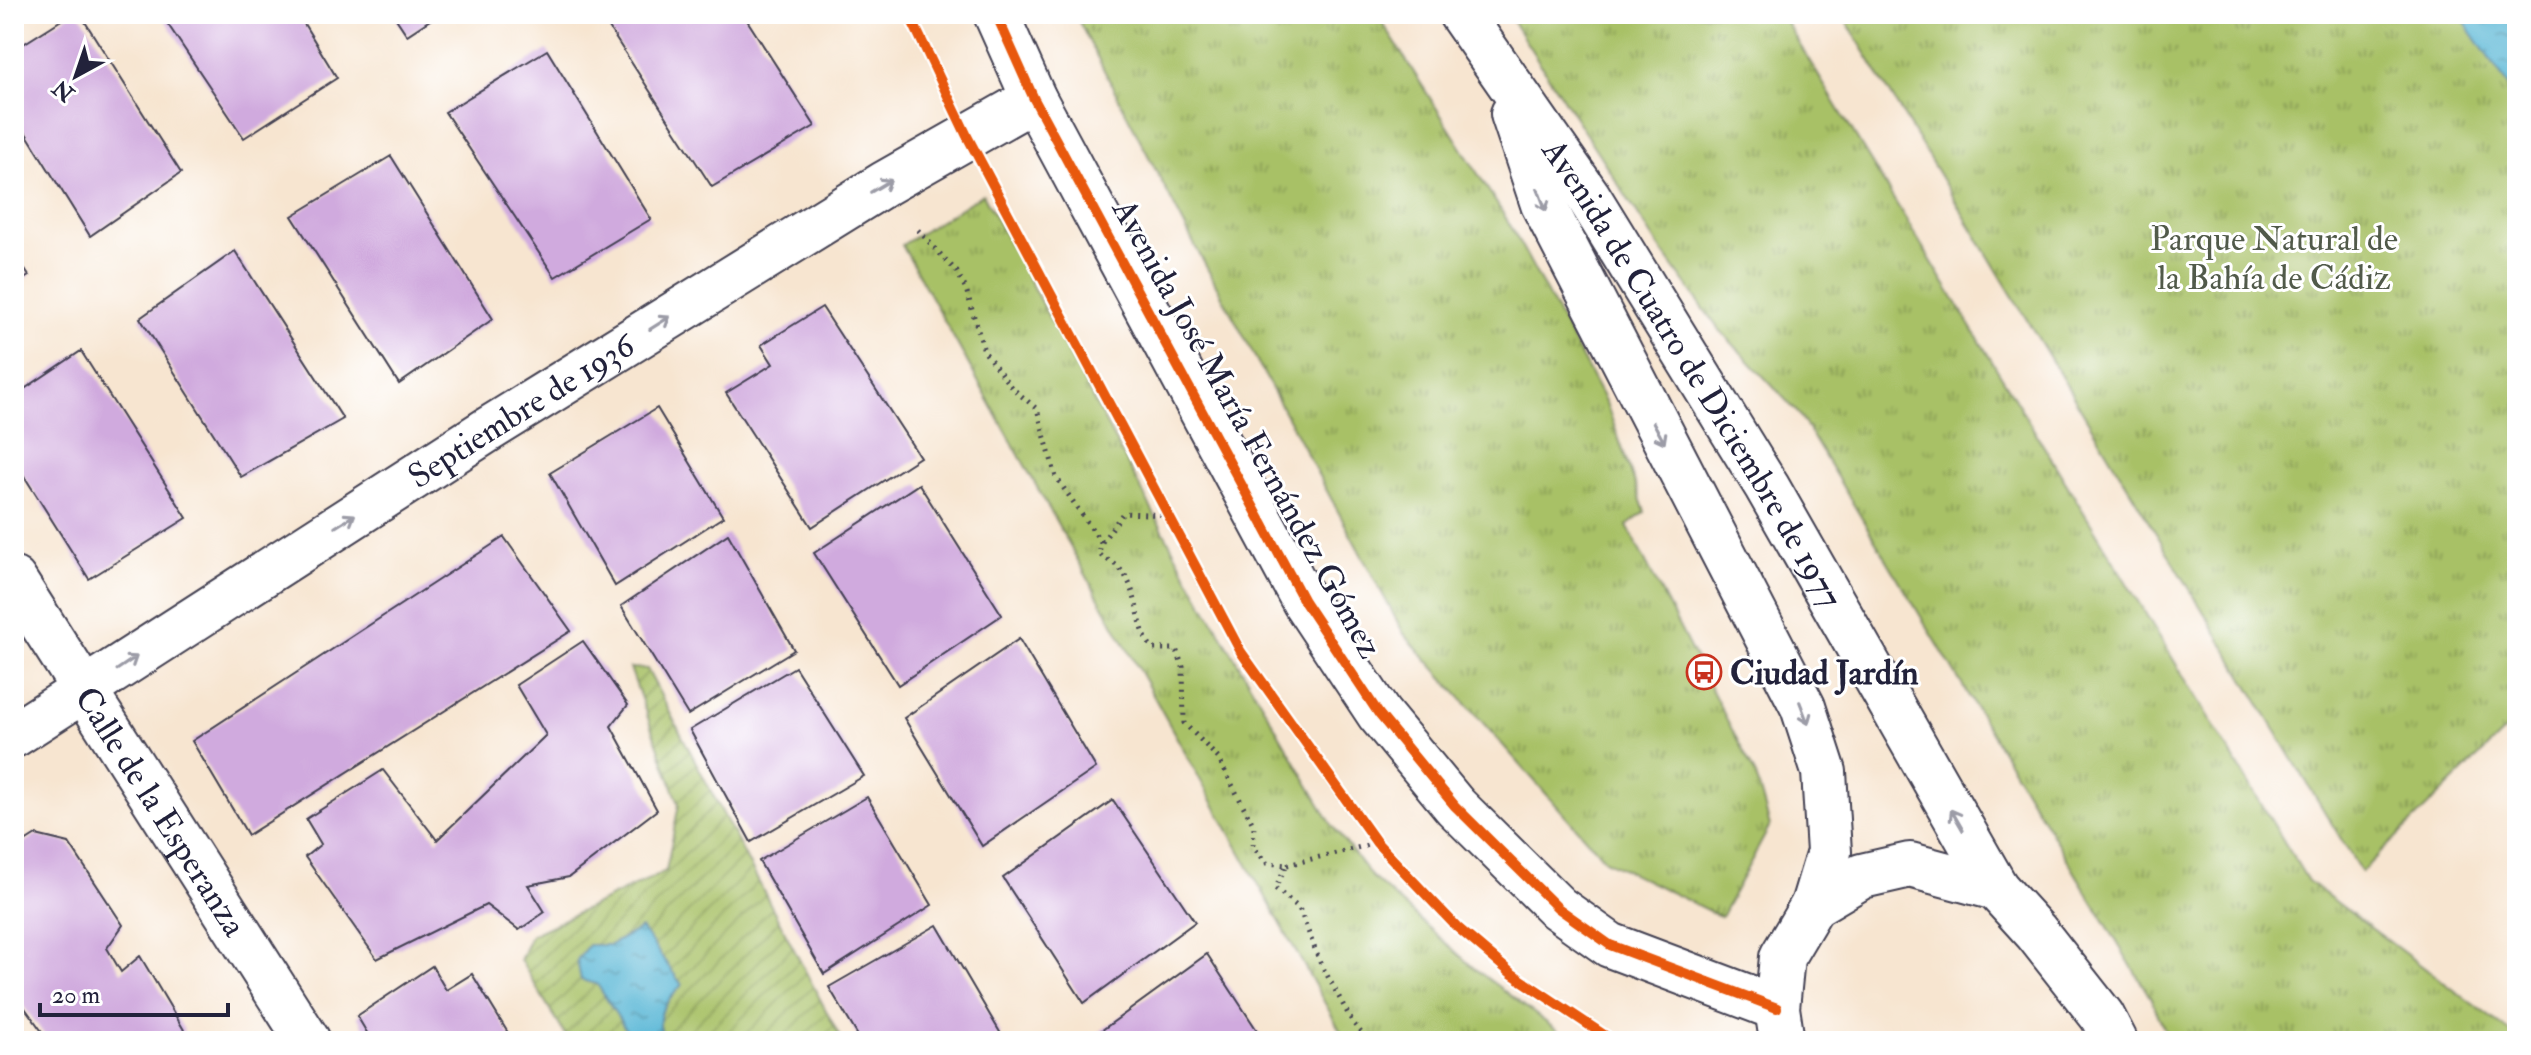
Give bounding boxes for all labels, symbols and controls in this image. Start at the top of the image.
north arrow [36,36,116,116]
text: N [47,73,81,108]
street label: Avenida de Cuatro de Diciembre de 1977 [1531,130,1852,616]
one-way arrow [869,178,892,194]
one-way arrow [1536,187,1550,212]
street label: Avenida José María Fernández Gómez [1102,191,1391,666]
park label: Parque Natural de la Bahía de Cádiz [2150,218,2398,300]
one-way arrow [648,315,671,331]
street label: Septiembre de 1936 [400,323,644,498]
one-way arrow [1652,420,1668,444]
one-way arrow [333,512,356,528]
place label: Ciudad Jardín [1730,652,1919,695]
bus stop icon: Ciudad Jardín [1685,653,1723,691]
one-way arrow [116,655,138,672]
street label: Calle de la Esperanza [65,679,256,945]
one-way arrow [1798,700,1812,725]
one-way arrow [1949,809,1964,833]
scale bar [40,967,228,1017]
text: 20 m [52,980,101,1011]

